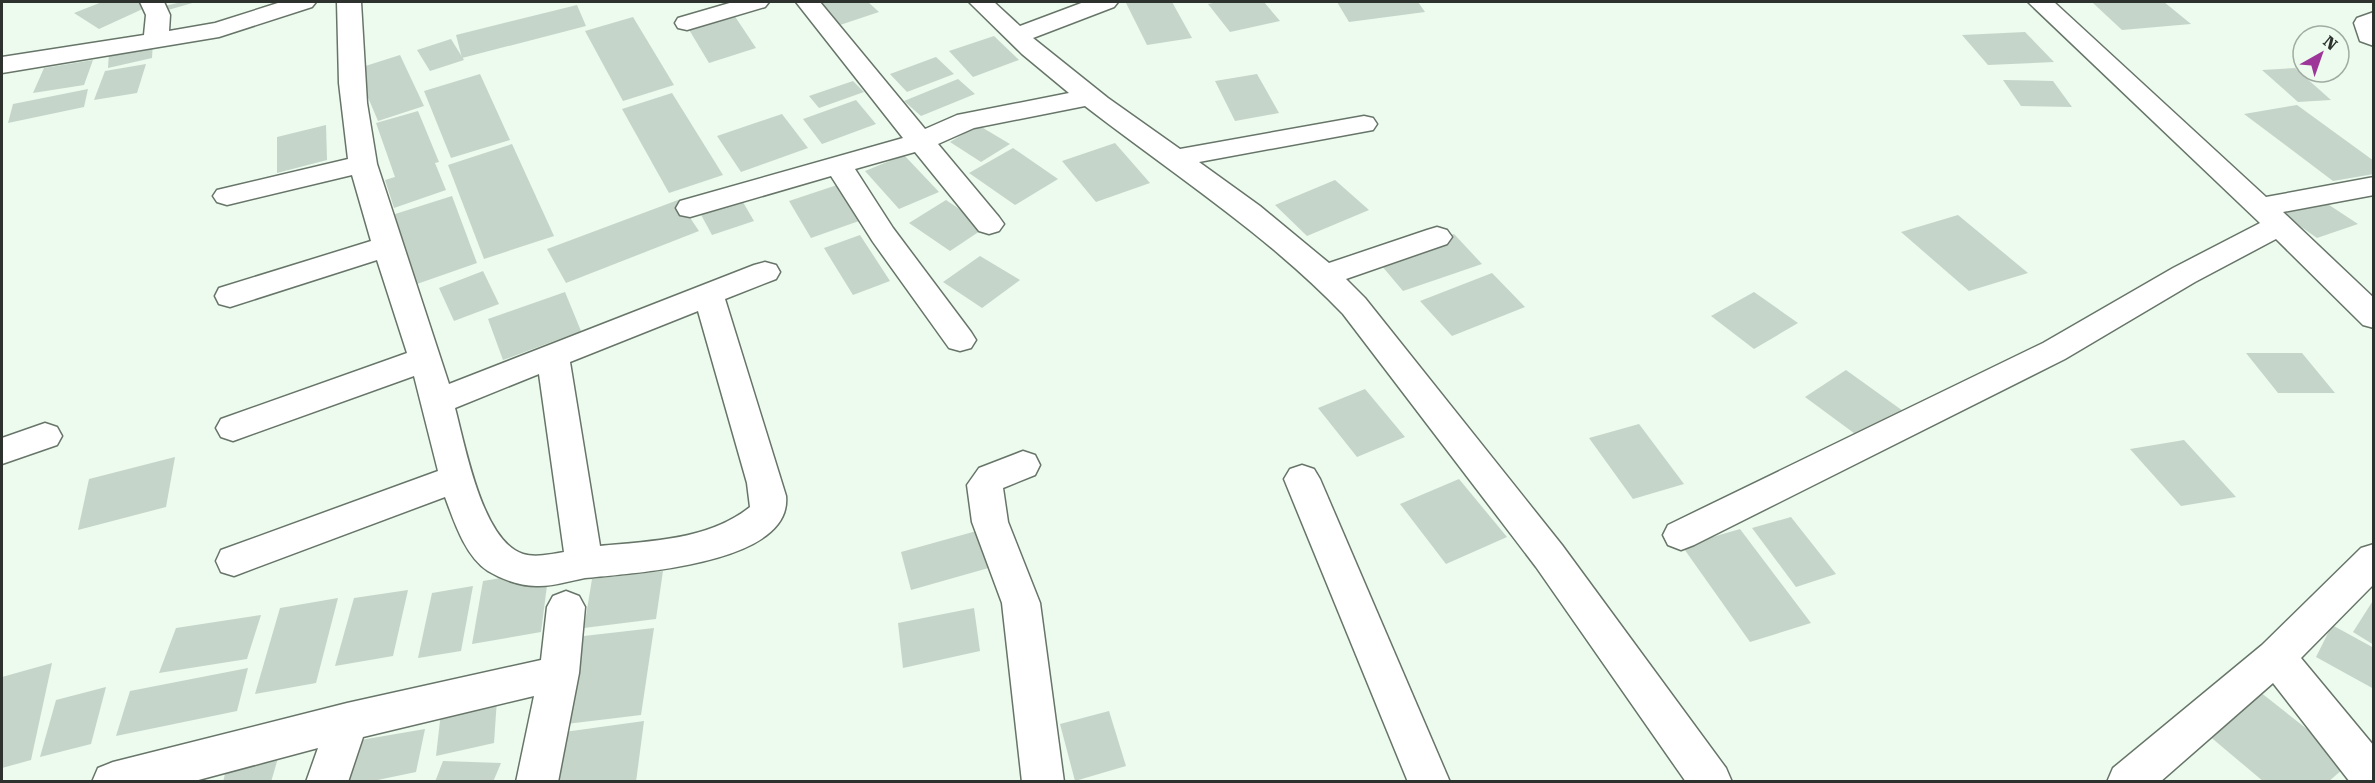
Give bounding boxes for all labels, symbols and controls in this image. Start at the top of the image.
north arrow [2291,24,2351,84]
text: N [2319,32,2341,54]

